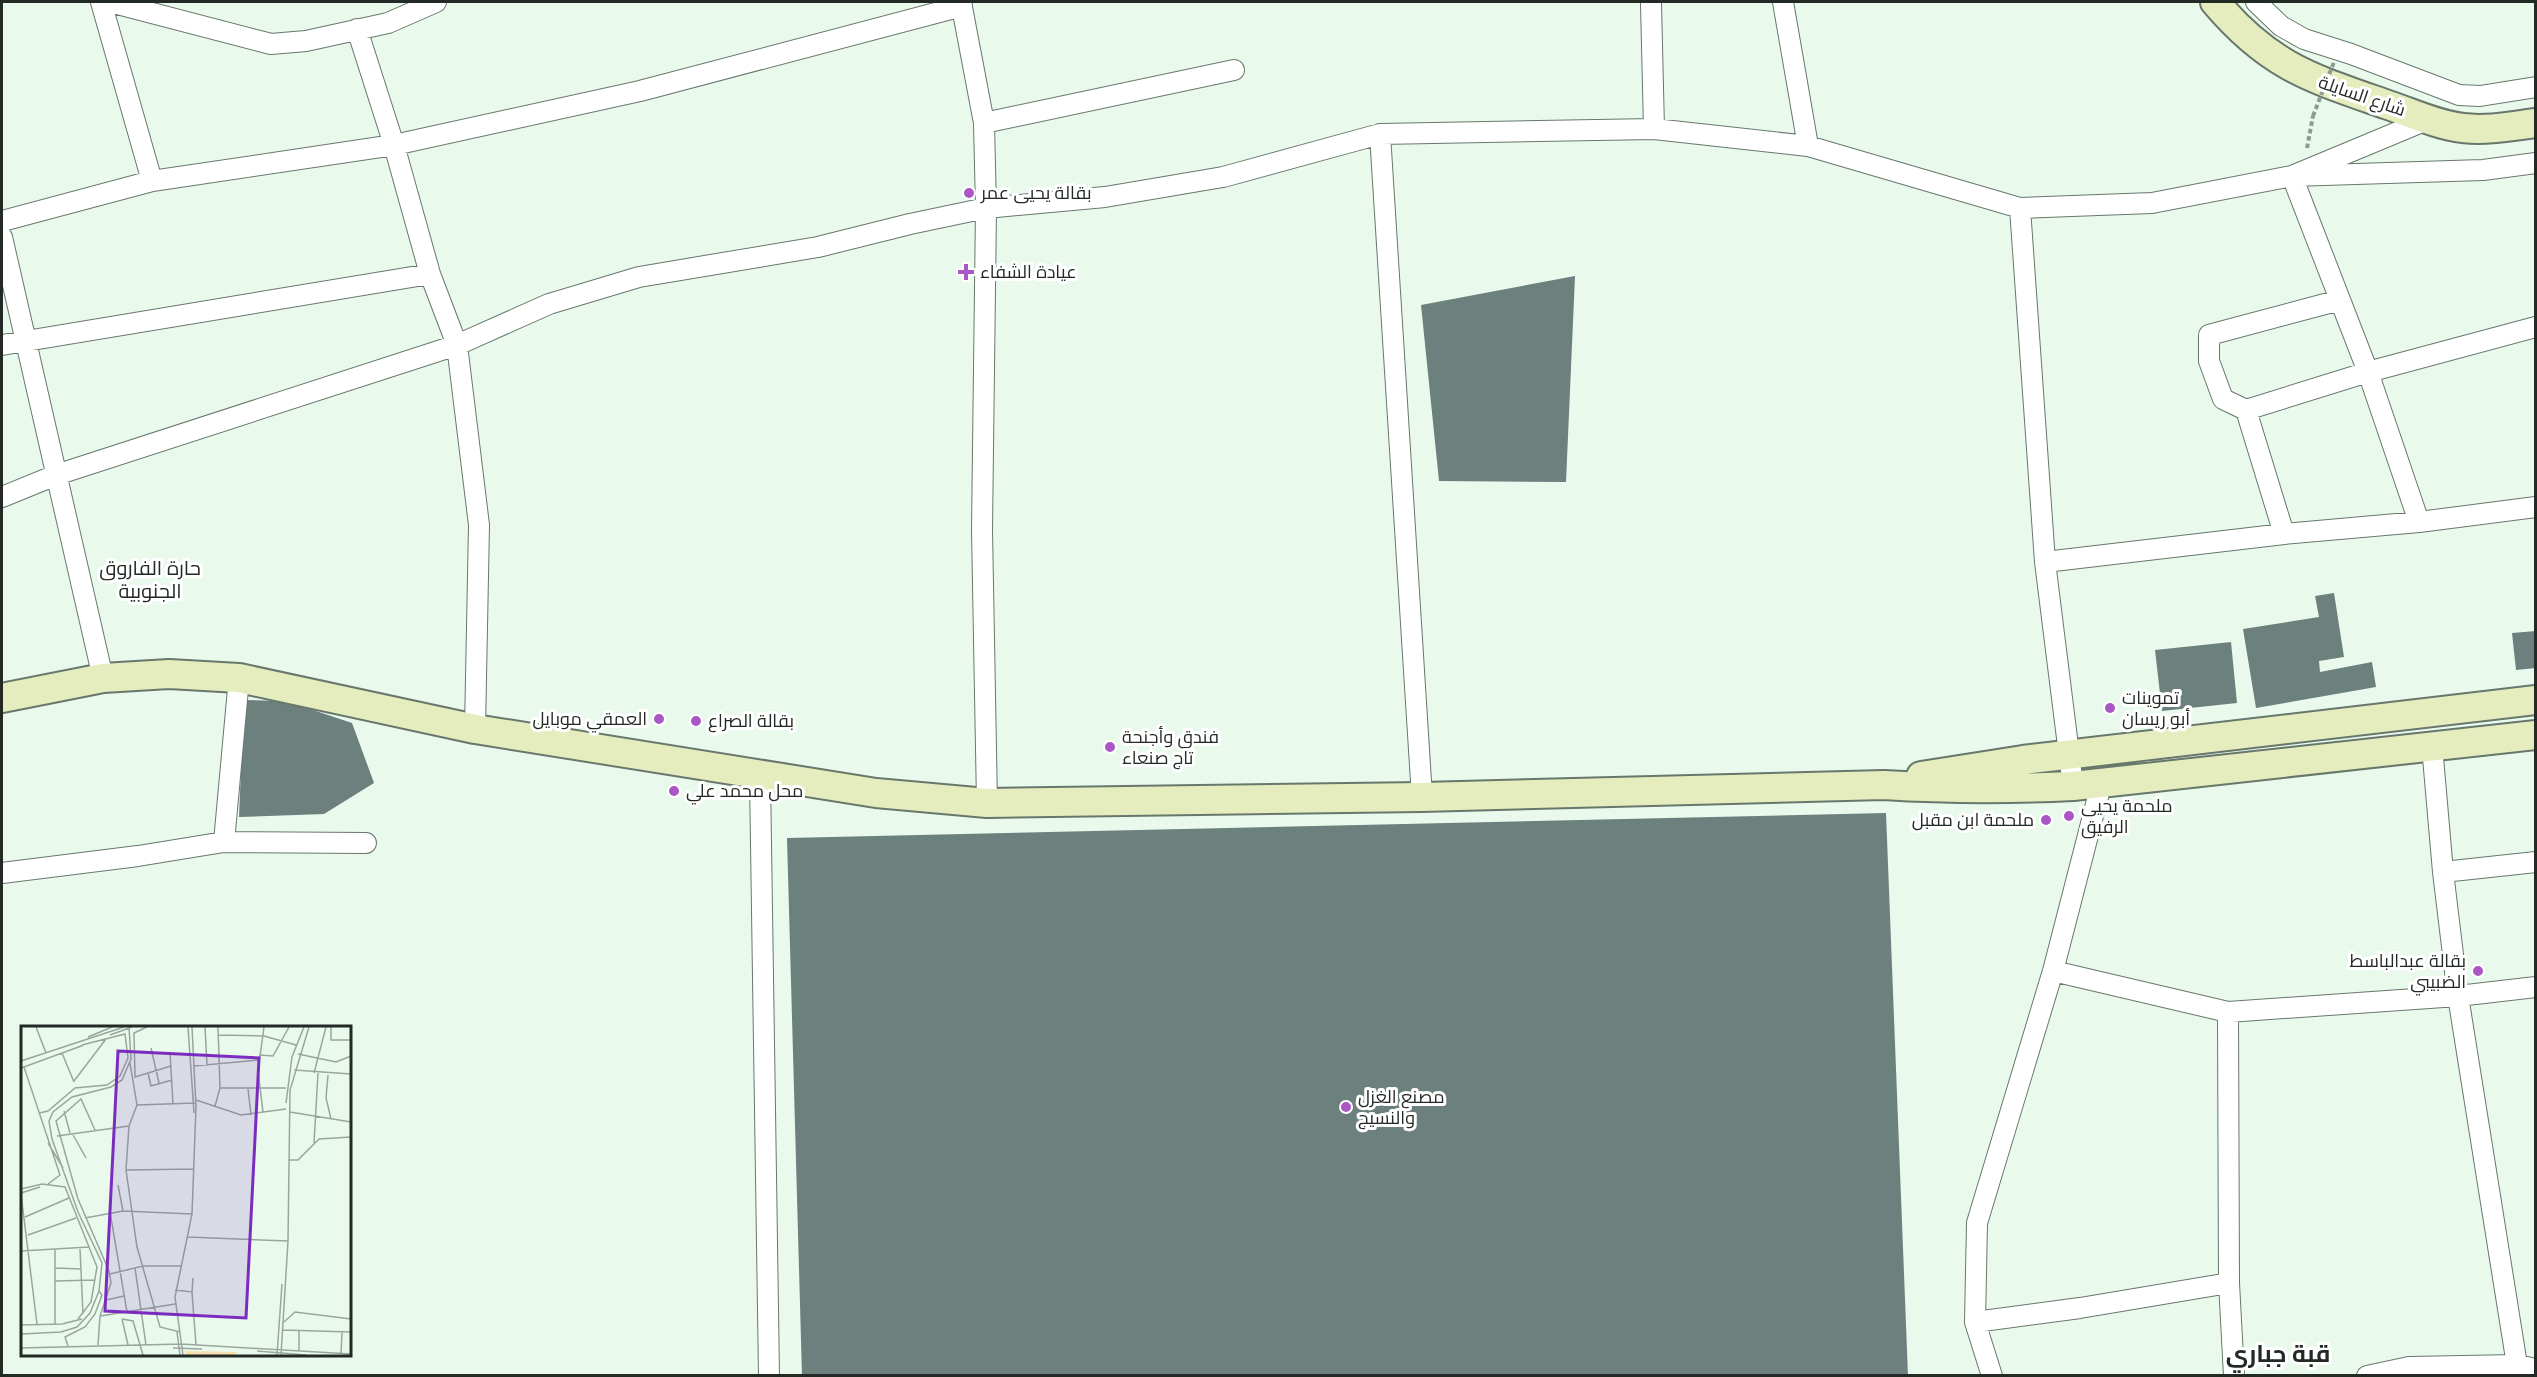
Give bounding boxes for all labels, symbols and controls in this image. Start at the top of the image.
street label: شارع السايلة [2315,70,2409,122]
place label: بقالة يحيى عمر [980,181,1092,204]
marker: بقالة يحيى عمر [962,186,976,200]
place label: عيادة الشفاء [980,260,1077,283]
marker: عيادة الشفاء [957,263,975,281]
district label: حارة الفاروق الجنوبية [99,555,201,603]
place label: تموينات أبو ريسان [2122,686,2190,730]
marker: تموينات أبو ريسان [2103,701,2117,715]
place label: العمقي موبايل [532,707,647,733]
place label: بقالة الصراع [708,709,794,733]
marker: العمقي موبايل [652,712,666,726]
marker: بقالة الصراع [689,714,703,728]
place label: فندق وأجنحة تاج صنعاء [1122,725,1219,770]
marker: فندق وأجنحة تاج صنعاء [1103,740,1117,754]
place label: محل محمد علي [686,779,803,805]
marker: محل محمد علي [667,784,681,798]
place label: ملحمة يحيى الرفيق [2081,794,2173,839]
place label: ملحمة ابن مقبل [1912,808,2034,831]
marker: ملحمة يحيى الرفيق [2062,809,2076,823]
marker: ملحمة ابن مقبل [2039,813,2053,827]
place label: بقالة عبدالباسط الضبيبي [2350,949,2466,996]
marker: بقالة عبدالباسط الضبيبي [2471,964,2485,978]
inset map [21,1026,351,1356]
place label: مصنع الغزل والنسيج [1358,1085,1444,1130]
marker: مصنع الغزل والنسيج [1339,1100,1353,1114]
district label: قبة جباري [2226,1338,2330,1373]

